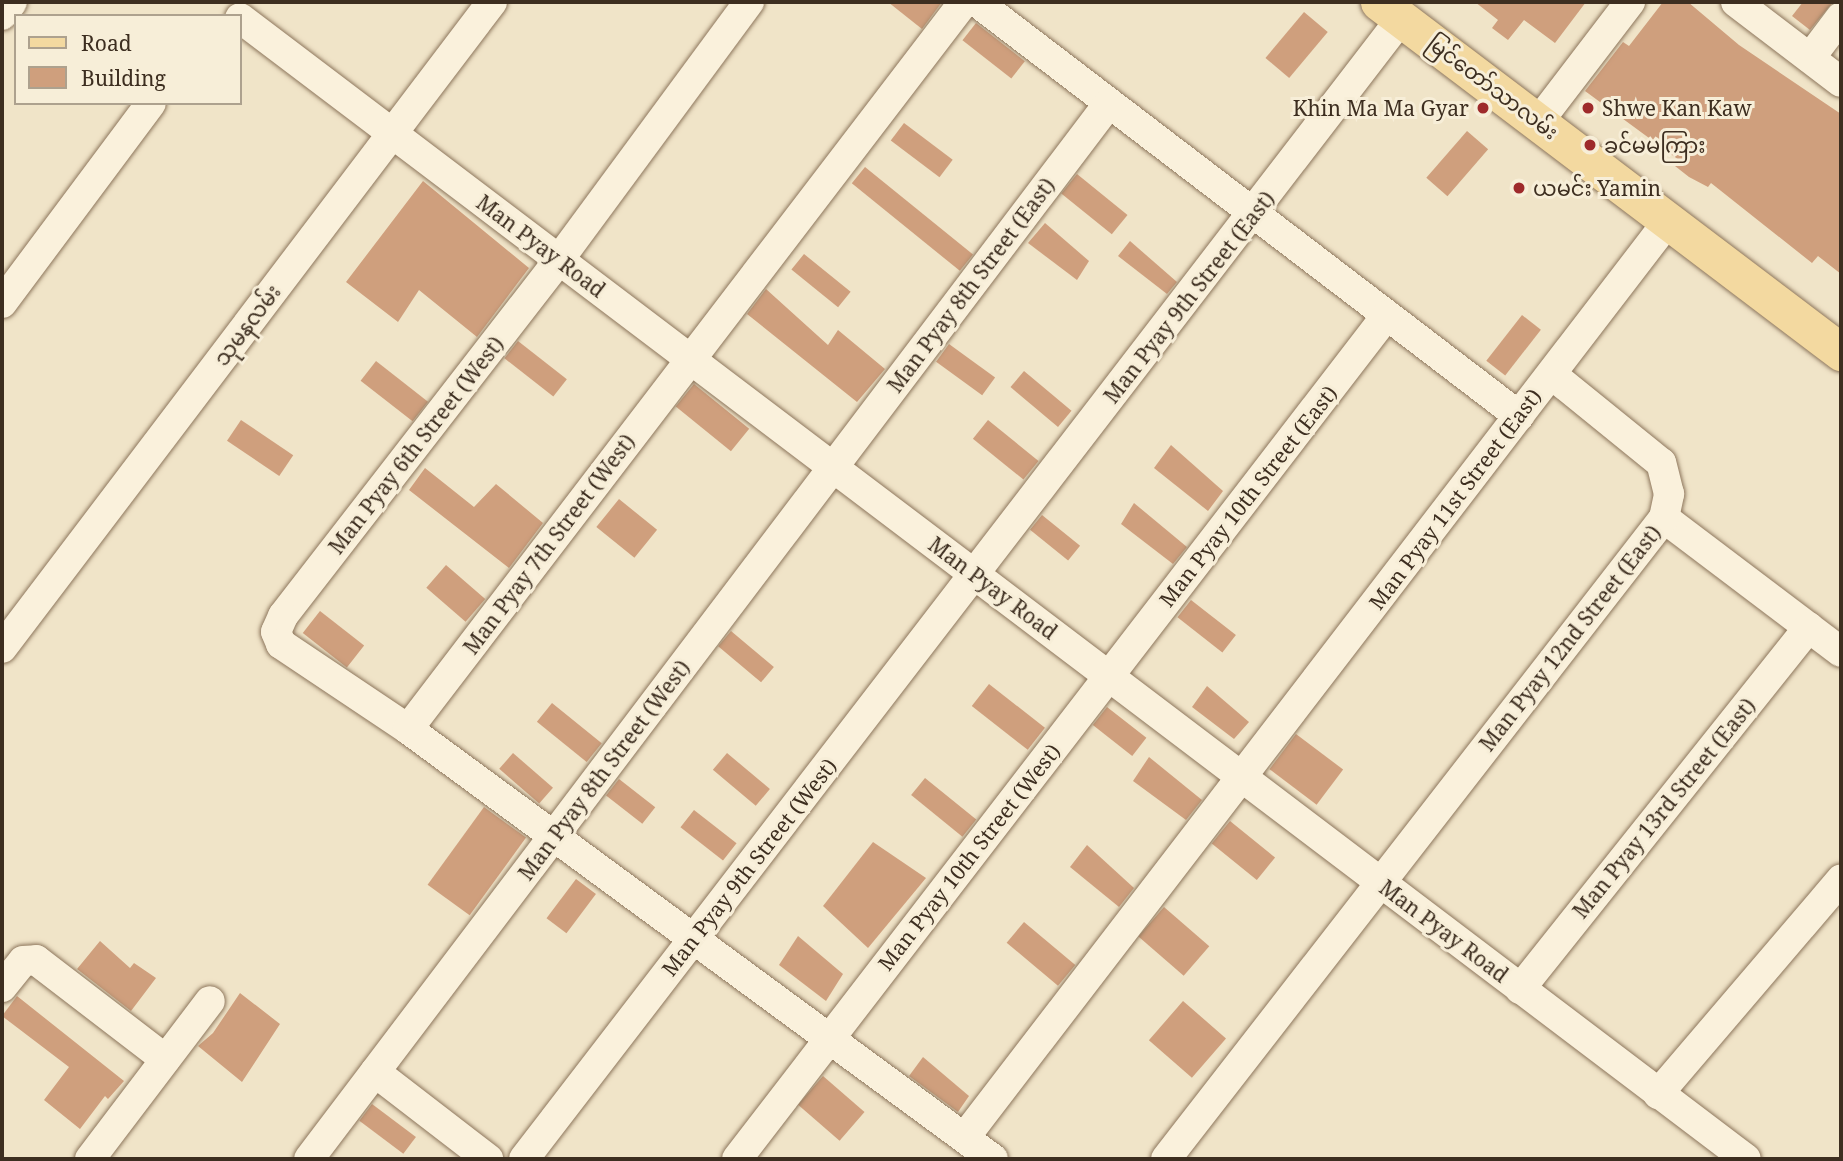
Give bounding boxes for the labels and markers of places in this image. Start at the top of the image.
place label: Khin Ma Ma Gyar [1293,95,1469,121]
place label: Shwe Kan Kaw [1602,95,1752,121]
marker: Khin Ma Ma Gyar [1475,100,1491,116]
marker: Shwe Kan Kaw [1580,100,1596,116]
place label: ခင်မမကြား [1604,132,1705,158]
marker: ခင်မမကြား [1582,137,1598,153]
place label: ယမင်း Yamin [1533,175,1661,201]
marker: ယမင်း Yamin [1511,180,1527,196]

